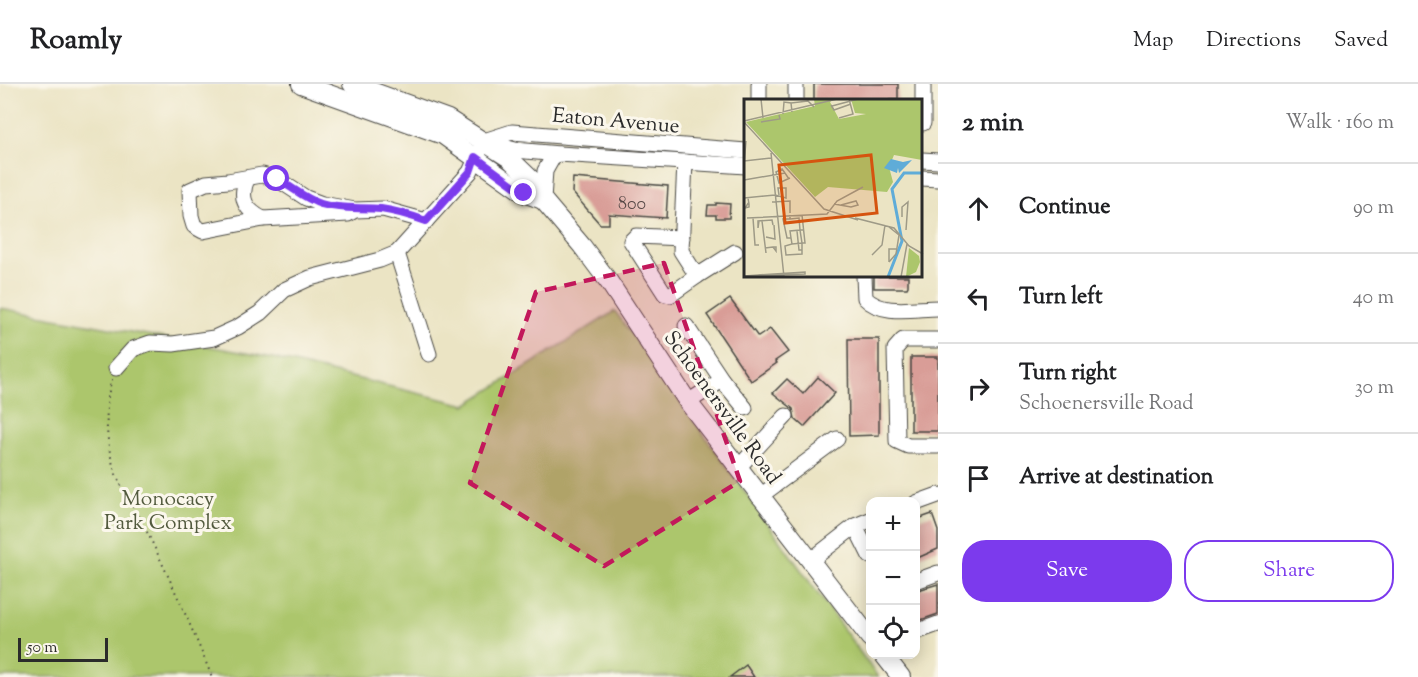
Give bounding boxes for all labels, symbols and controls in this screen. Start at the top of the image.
text: Roamly [30,21,122,61]
text: Map [1133,26,1173,56]
text: Directions [1206,26,1301,56]
text: Saved [1334,26,1388,56]
inset map [744,99,923,278]
street label: Eaton Avenue [551,101,681,143]
text: 2 min [962,105,1024,142]
text: Walk · 160 m [1285,109,1394,138]
route start [263,165,289,191]
route end [510,179,536,205]
house number: 800 [618,192,646,218]
icon: ahead [962,192,995,225]
text: Continue [1019,192,1110,224]
text: 90 m [1353,194,1394,223]
icon: left [962,282,995,315]
text: Turn left [1019,282,1102,314]
text: 40 m [1353,284,1394,313]
street label: Schoenersville Road [655,325,787,491]
text: Turn right [1019,358,1116,390]
icon: right [962,372,995,405]
text: 30 m [1355,374,1394,403]
text: Schoenersville Road [1019,390,1194,419]
icon: arrive [962,462,995,495]
text: Arrive at destination [1019,462,1214,494]
park label: Monocacy Park Complex [104,485,232,539]
map controls [866,497,920,659]
button: + [866,497,920,551]
button: Save [962,540,1172,602]
button: Share [1184,540,1394,602]
button: − [866,551,920,605]
button: locate [866,605,920,659]
scale bar [18,635,108,662]
text: 50 m [27,637,58,660]

